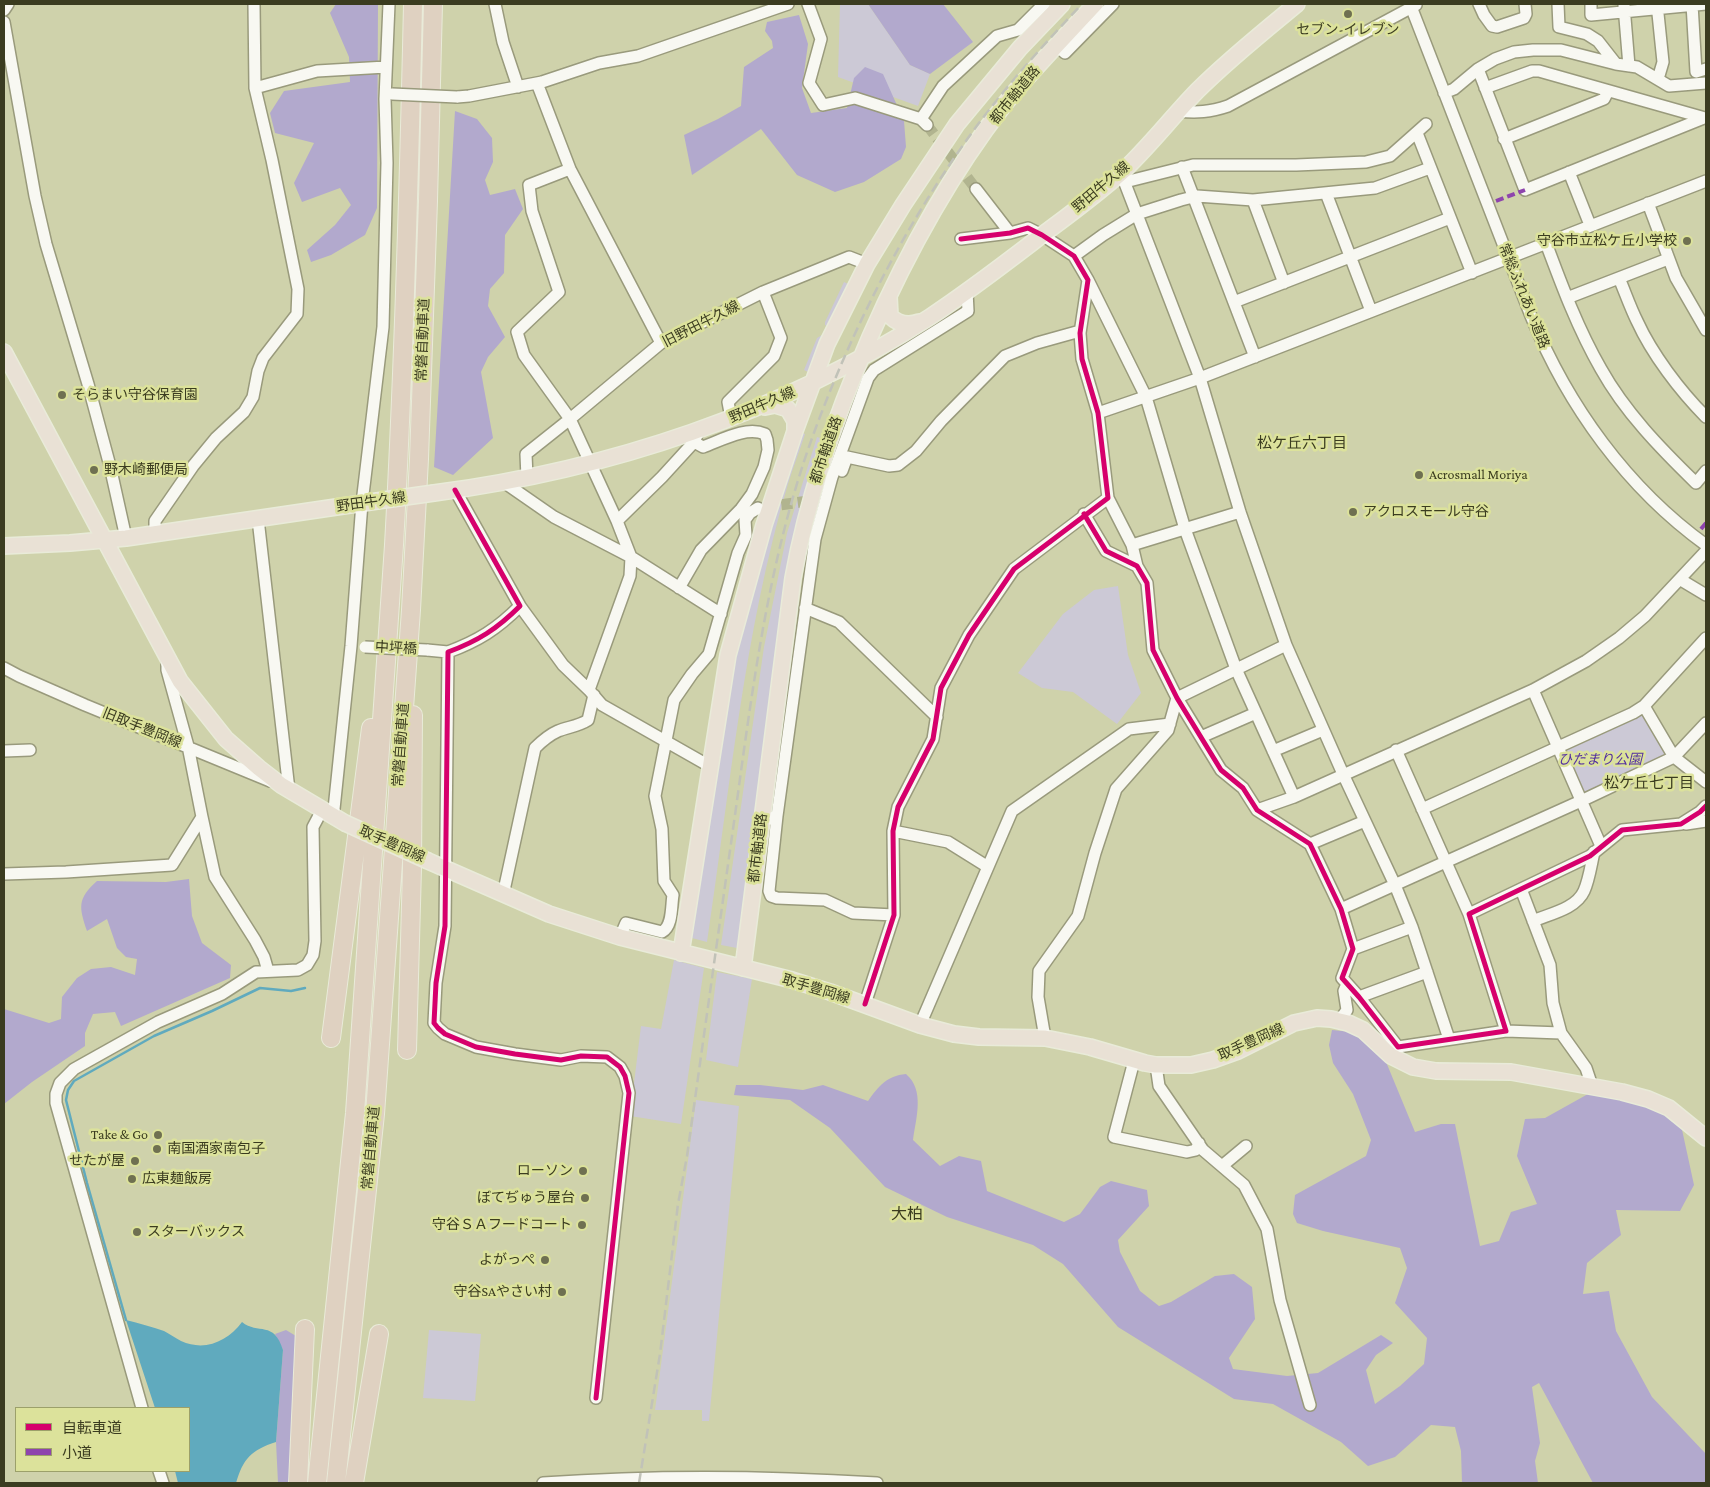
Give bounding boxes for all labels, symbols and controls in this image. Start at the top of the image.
marker: セブン-イレブン [1342,8,1354,20]
place label: セブン-イレブン [1296,22,1400,38]
street label: 都市軸道路 [986,63,1044,127]
street label: 野田牛久線 [1069,158,1133,216]
place label: 守谷市立松ケ丘小学校 [1537,233,1677,249]
marker: 守谷市立松ケ丘小学校 [1681,235,1693,247]
street label: 常総ふれあい道路 [1495,241,1553,351]
street label: 旧野田牛久線 [660,297,742,351]
street label: 常磐自動車道 [413,298,433,382]
street label: 野田牛久線 [727,384,797,426]
place label: そらまい守谷保育園 [72,387,198,403]
marker: そらまい守谷保育園 [56,389,68,401]
street label: 都市軸道路 [807,414,845,486]
district label: 松ケ丘六丁目 [1257,434,1347,452]
place label: 野木崎郵便局 [104,462,188,478]
marker: 野木崎郵便局 [88,464,100,476]
place label: Acrosmall Moriya [1429,467,1528,483]
marker: Acrosmall Moriya [1413,469,1425,481]
street label: 野田牛久線 [335,489,407,515]
place label: アクロスモール守谷 [1363,504,1489,520]
marker: アクロスモール守谷 [1347,506,1359,518]
street label: 中坪橋 [375,639,417,657]
street label: 常磐自動車道 [390,703,412,787]
street label: 旧取手豊岡線 [100,704,184,752]
park label: ひだまり公園 [1558,752,1642,768]
district label: 松ケ丘七丁目 [1604,774,1694,792]
street label: 都市軸道路 [745,812,771,884]
street label: 取手豊岡線 [357,822,427,866]
street label: 取手豊岡線 [780,971,852,1007]
street label: 取手豊岡線 [1216,1020,1286,1064]
street label: 常磐自動車道 [359,1105,383,1191]
place label: Take & Go [91,1127,148,1143]
marker: Take & Go [152,1129,164,1141]
place label: 南国酒家南包子 [167,1141,265,1157]
marker: 南国酒家南包子 [151,1143,163,1155]
place label: せたが屋 [69,1153,125,1169]
marker: せたが屋 [129,1155,141,1167]
place label: ローソン [517,1163,573,1179]
marker: ローソン [577,1165,589,1177]
place label: 広東麺飯房 [142,1171,212,1187]
marker: 広東麺飯房 [126,1173,138,1185]
place label: ぼてぢゅう屋台 [477,1190,575,1206]
marker: ぼてぢゅう屋台 [579,1192,591,1204]
district label: 大柏 [891,1204,923,1224]
place label: 守谷ＳＡフードコート [432,1217,572,1233]
marker: 守谷ＳＡフードコート [576,1219,588,1231]
place label: スターバックス [147,1224,245,1240]
marker: スターバックス [131,1226,143,1238]
place label: よがっぺ [479,1252,535,1268]
marker: よがっぺ [539,1254,551,1266]
place label: 守谷SAやさい村 [453,1284,552,1300]
marker: 守谷SAやさい村 [556,1286,568,1298]
legend [15,1407,190,1472]
text: 自転車道 [62,1420,122,1436]
text: 小道 [62,1445,92,1461]

